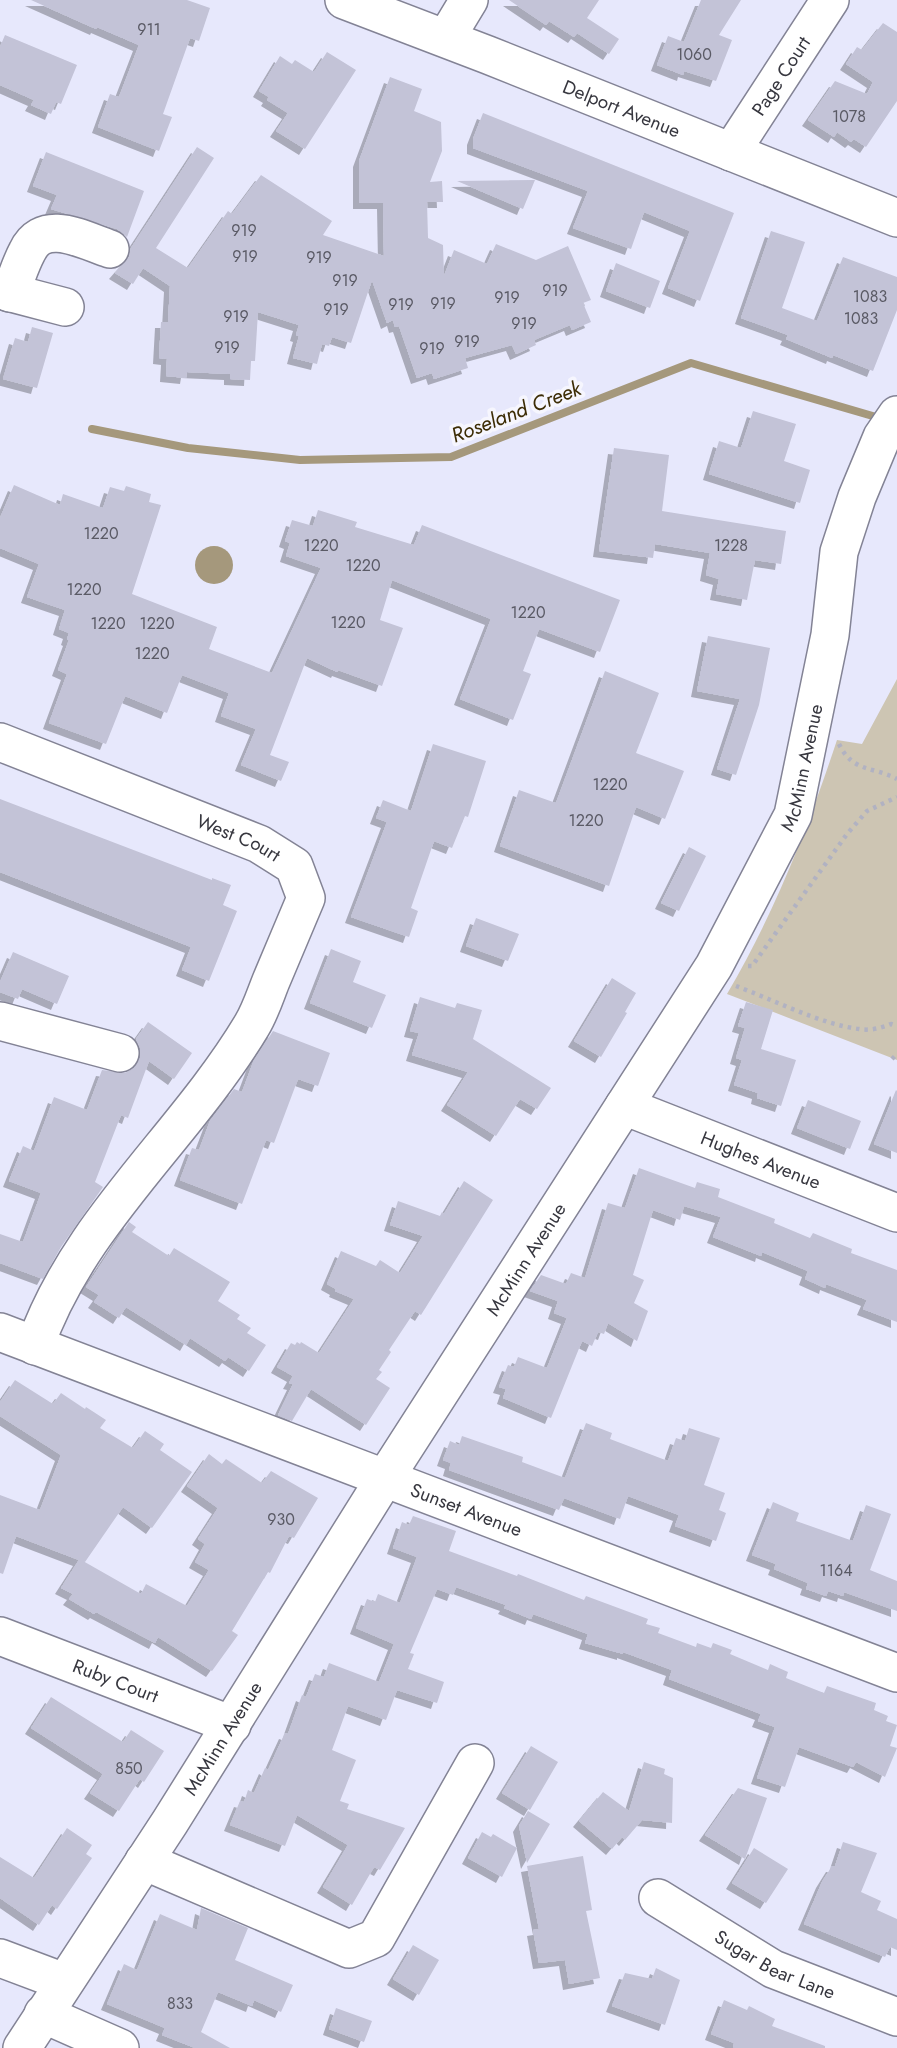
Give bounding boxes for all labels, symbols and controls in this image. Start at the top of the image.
house number: 911 [137,18,161,41]
street label: Page Court [745,31,817,121]
house number: 1060 [676,43,712,66]
street label: Delport Avenue [559,73,684,144]
house number: 1078 [832,105,866,128]
house number: 919 [231,219,257,242]
house number: 919 [232,245,258,268]
house number: 919 [306,246,332,269]
house number: 919 [332,269,358,292]
house number: 919 [542,279,568,302]
house number: 1083 [853,285,887,308]
house number: 919 [494,286,520,309]
house number: 919 [430,292,456,315]
house number: 919 [388,293,414,316]
house number: 919 [323,298,349,321]
house number: 919 [223,305,249,328]
house number: 1083 [844,307,878,330]
house number: 919 [511,312,537,335]
house number: 919 [454,330,480,353]
house number: 919 [214,336,240,359]
house number: 919 [419,337,445,360]
water label: Roseland Creek [447,373,586,451]
house number: 1220 [83,522,119,545]
house number: 1220 [303,534,339,557]
house number: 1228 [714,534,748,557]
house number: 1220 [345,554,381,577]
house number: 1220 [66,578,102,601]
house number: 1220 [510,601,546,624]
house number: 1220 [330,611,366,634]
house number: 1220 [90,612,126,635]
house number: 1220 [139,612,175,635]
house number: 1220 [134,642,170,665]
street label: McMinn Avenue [774,701,830,836]
house number: 1220 [592,773,628,796]
street label: West Court [192,808,286,869]
house number: 1220 [568,809,604,832]
street label: Hughes Avenue [697,1124,825,1196]
street label: McMinn Avenue [480,1197,573,1321]
street label: Sunset Avenue [407,1476,526,1543]
house number: 930 [267,1508,295,1531]
house number: 1164 [820,1559,852,1582]
street label: Ruby Court [69,1652,163,1710]
street label: McMinn Avenue [177,1676,269,1801]
house number: 850 [115,1757,143,1780]
street label: Sugar Bear Lane [709,1923,839,2006]
house number: 833 [167,1992,193,2015]

